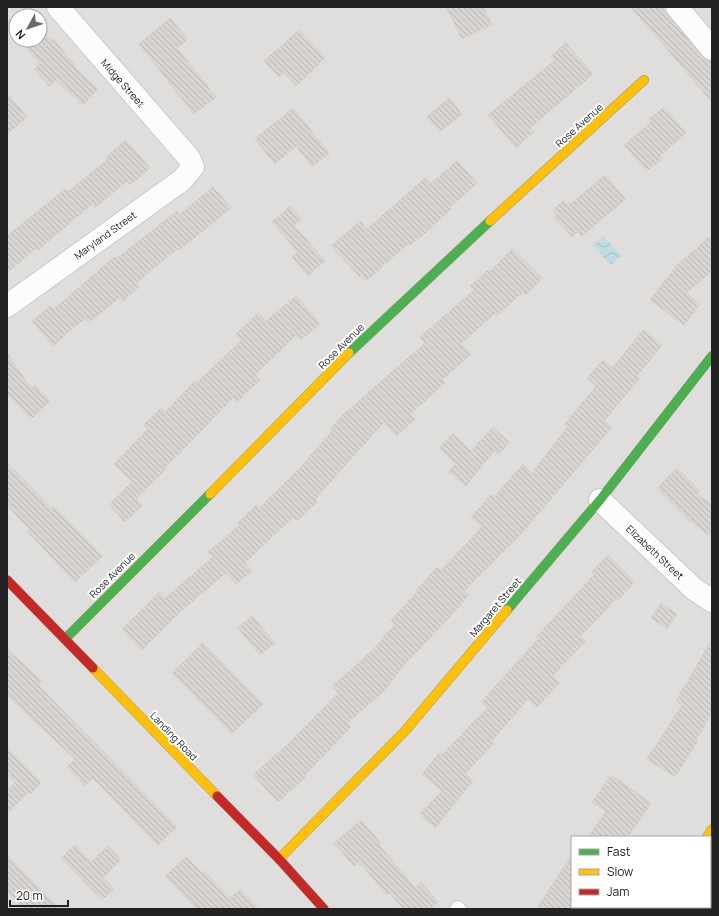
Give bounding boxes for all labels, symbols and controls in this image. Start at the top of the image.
north arrow [8,8,48,48]
text: N [12,27,28,43]
street label: Midge Street [98,56,148,110]
street label: Rose Avenue [552,100,606,150]
street label: Maryland Street [71,208,139,262]
street label: Rose Avenue [315,320,367,372]
street label: Elizabeth Street [623,522,687,582]
street label: Rose Avenue [86,549,138,601]
street label: Margaret Street [466,574,524,640]
street label: Landing Road [147,709,201,763]
legend [571,836,711,908]
text: Fast [607,843,631,860]
text: Slow [607,863,633,880]
scale bar [10,882,68,908]
text: Jam [607,883,629,900]
text: 20 m [16,887,43,904]

